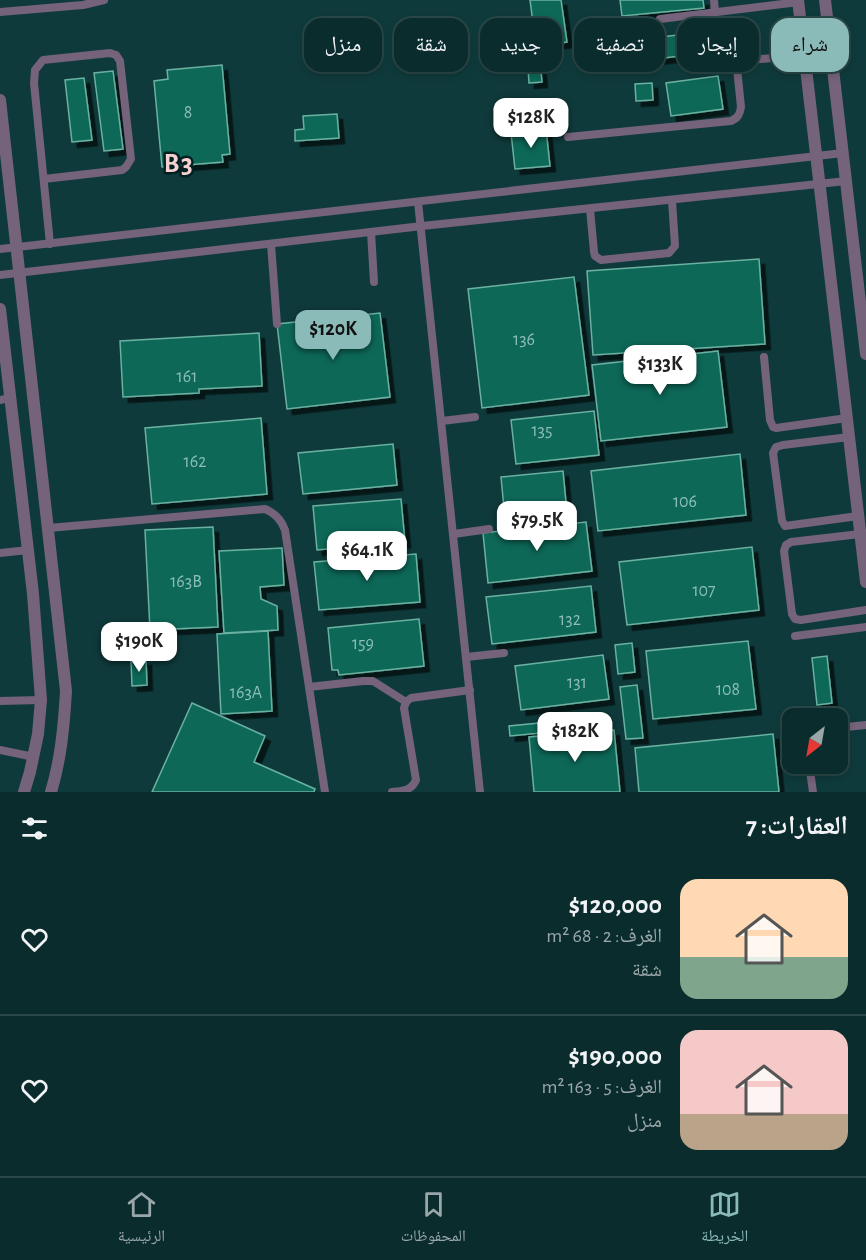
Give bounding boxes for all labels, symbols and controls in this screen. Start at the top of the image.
chip: منزل [304,18,382,72]
chip: شقة [394,18,468,72]
chip: جديد [480,18,562,72]
chip: تصفية [574,18,665,72]
chip: إيجار [677,18,759,72]
chip: شراء [771,18,849,72]
pin: $128K [489,98,573,149]
house number: 8 [184,104,192,122]
text: $128K [507,107,555,127]
district label: B3 [164,150,194,177]
pin: $120K [291,310,375,361]
text: $120K [309,319,357,339]
house number: 136 [513,331,535,349]
pin: $133K [618,345,702,396]
text: $133K [637,354,683,374]
house number: 161 [177,368,197,386]
house number: 135 [531,422,553,440]
house number: 162 [184,453,206,471]
house number: 106 [673,493,697,511]
pin: $79.5K [488,501,586,552]
text: $79.5K [511,510,563,530]
pin: $64.1K [318,531,416,582]
text: $64.1K [341,540,393,560]
house number: 163B [170,573,202,591]
house number: 107 [692,582,716,600]
house number: 132 [559,611,581,629]
pin: $190K [97,622,181,673]
text: $190K [115,631,163,651]
house number: 159 [352,635,374,653]
house number: 131 [567,674,587,692]
house number: 108 [716,681,740,699]
house number: 163A [230,684,263,702]
north arrow [782,708,848,774]
map controls [782,708,848,774]
pin: $182K [533,712,617,763]
text: $182K [551,721,599,741]
icon: filters [18,812,51,845]
text: العقارات: 7 [746,813,848,839]
text: $120,000 [569,892,662,918]
icon: home [728,903,800,975]
icon: heart [18,923,51,956]
text: الغرف: 2 · 68 m² [546,926,662,946]
text: شقة [632,960,662,980]
text: $190,000 [568,1043,662,1069]
icon: home [728,1054,800,1126]
icon: heart [18,1074,51,1107]
text: الغرف: 5 · 163 m² [541,1077,662,1097]
text: منزل [627,1111,662,1131]
tab: الرئيسية [118,1188,165,1251]
tab: المحفوظات [401,1188,466,1251]
tab: الخريطة [701,1188,748,1251]

